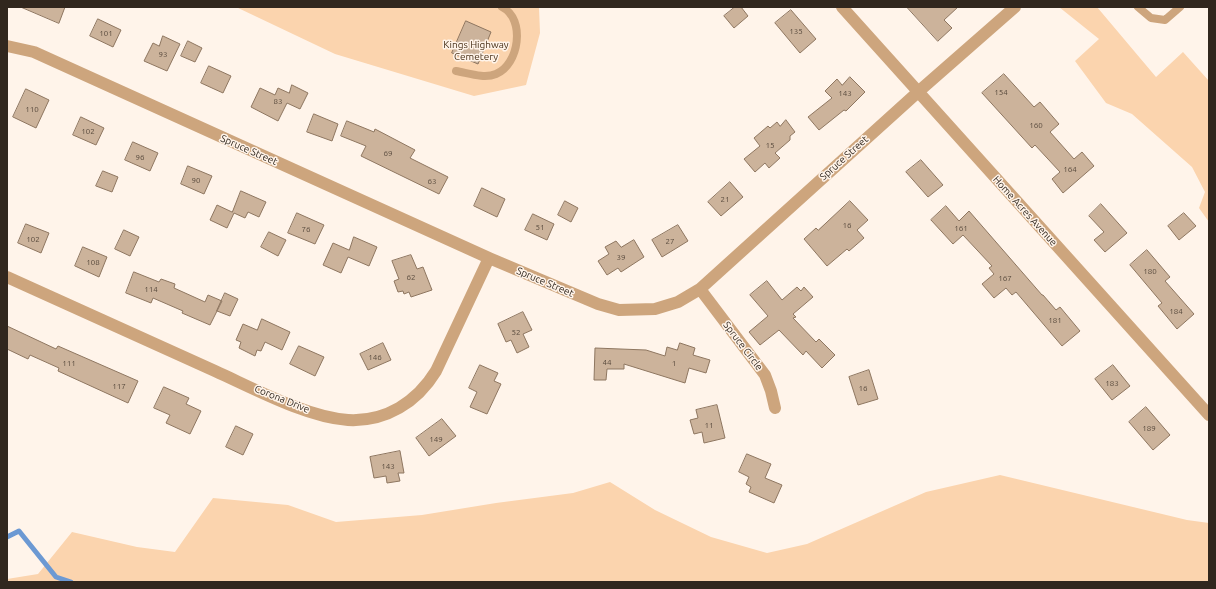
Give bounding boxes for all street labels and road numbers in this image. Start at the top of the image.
street label: Spruce Street [219,132,279,168]
street label: Spruce Street [817,133,871,183]
street label: Home Acres Avenue [990,174,1060,248]
street label: Spruce Street [515,265,575,299]
street label: Spruce Circle [721,319,765,373]
street label: Corona Drive [253,383,311,415]

